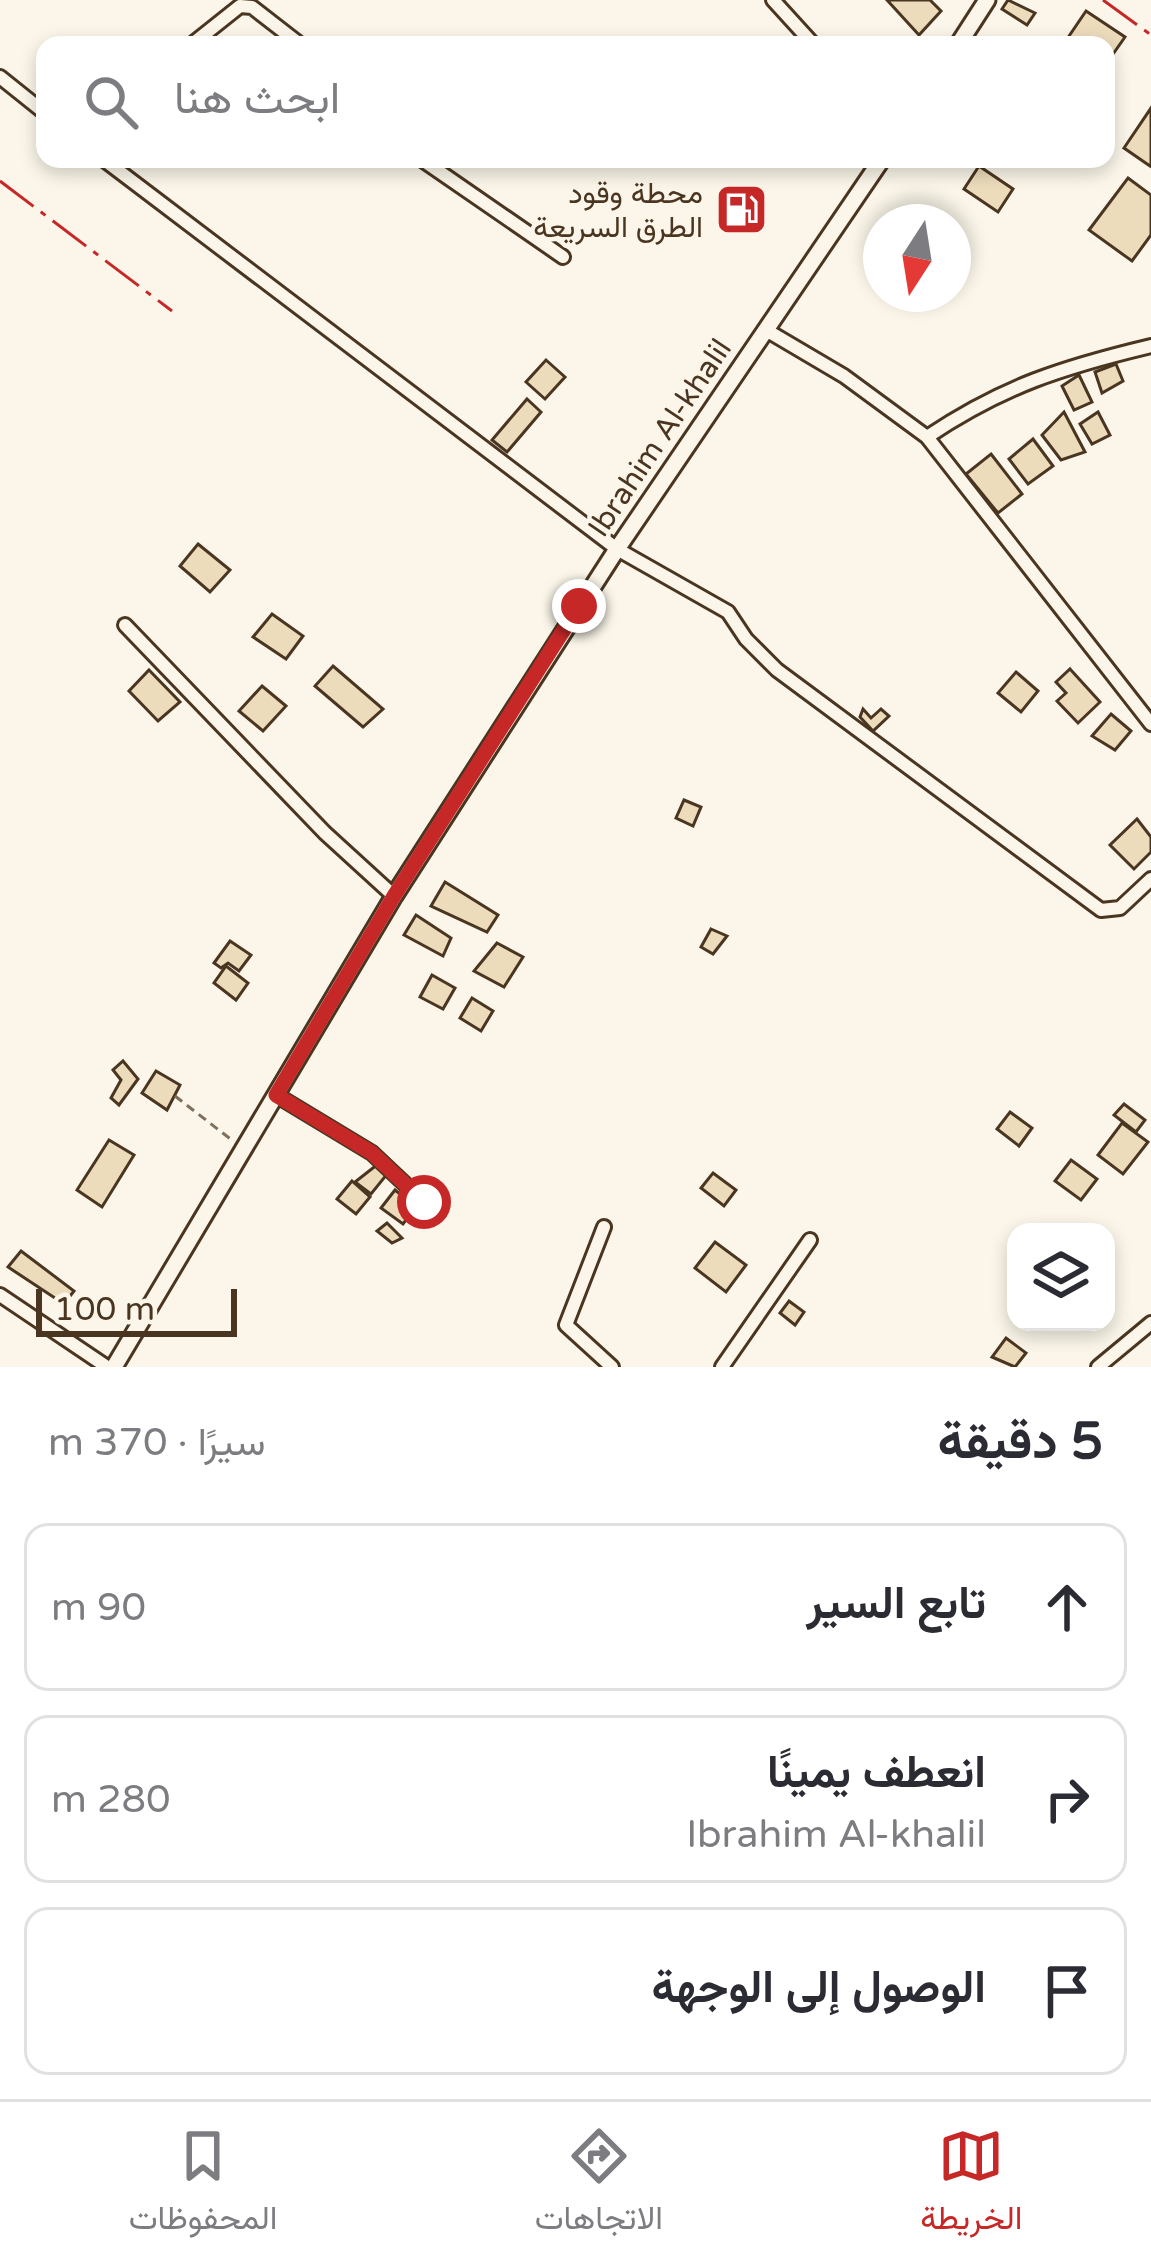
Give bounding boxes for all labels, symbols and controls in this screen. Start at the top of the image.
search box [36,36,1115,168]
icon: search [78,69,144,135]
text: ابحث هنا [174,72,340,126]
place label: محطة وقود الطرق السريعة [533,175,703,246]
fuel station icon: محطة وقود الطرق السريعة [714,182,770,238]
north arrow [863,204,971,312]
street label: Ibrahim Al-khalil [580,332,740,544]
route end [552,579,606,633]
route start [397,1175,451,1229]
map controls [1007,1223,1115,1331]
button: layers [1007,1223,1115,1331]
scale bar [36,1283,237,1336]
text: 100 m [54,1290,155,1329]
text: 5 دقيقة [937,1411,1103,1473]
text: سيرًا · 370 m [48,1419,266,1466]
icon: ahead [1034,1574,1100,1640]
text: تابع السير [806,1577,986,1631]
text: 90 m [51,1584,146,1631]
text: انعطف يمينًا [767,1746,986,1800]
icon: right [1034,1766,1100,1832]
text: 280 m [51,1776,170,1823]
text: Ibrahim Al-khalil [686,1811,986,1858]
icon: arrive [1034,1958,1100,2024]
text: الوصول إلى الوجهة [652,1961,986,2015]
tab: المحفوظات [129,2123,277,2247]
tab: الاتجاهات [535,2123,663,2247]
tab: الخريطة [920,2123,1022,2247]

